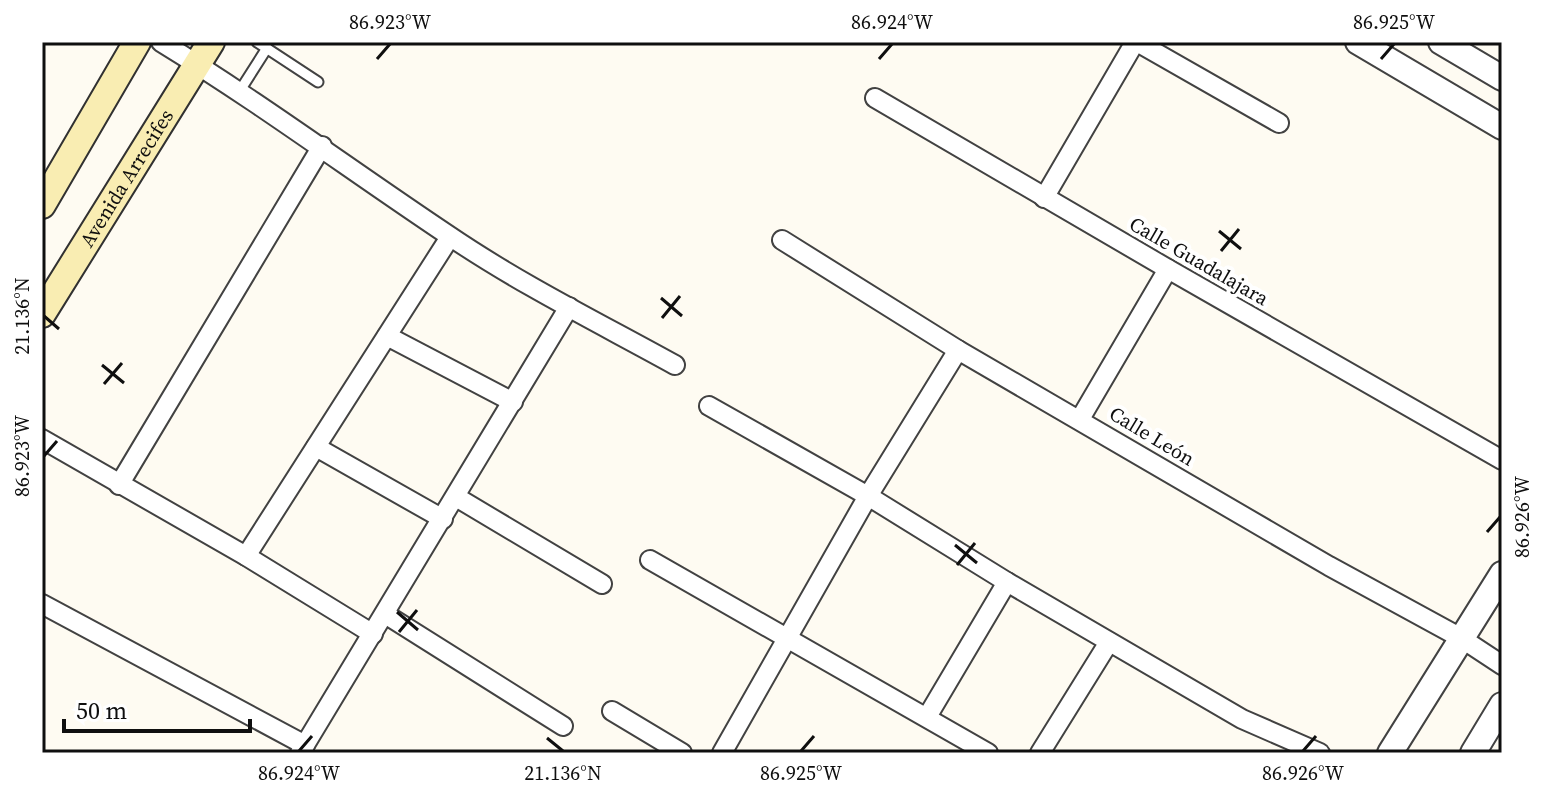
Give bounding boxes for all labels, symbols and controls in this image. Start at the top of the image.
text: 86.923°W [349,8,432,36]
text: 86.924°W [851,8,934,36]
text: 86.925°W [1353,8,1436,36]
street label: Avenida Arrecifes [73,104,180,252]
street label: Calle Guadalajara [1124,210,1274,313]
text: 21.136°N [8,277,36,355]
street label: Calle León [1104,400,1200,472]
text: 86.923°W [8,414,36,497]
text: 86.926°W [1508,475,1536,558]
scale bar [64,683,250,733]
text: 50 m [76,694,127,727]
text: 86.924°W [258,759,341,787]
text: 21.136°N [524,759,602,787]
text: 86.925°W [760,759,843,787]
text: 86.926°W [1262,759,1345,787]

